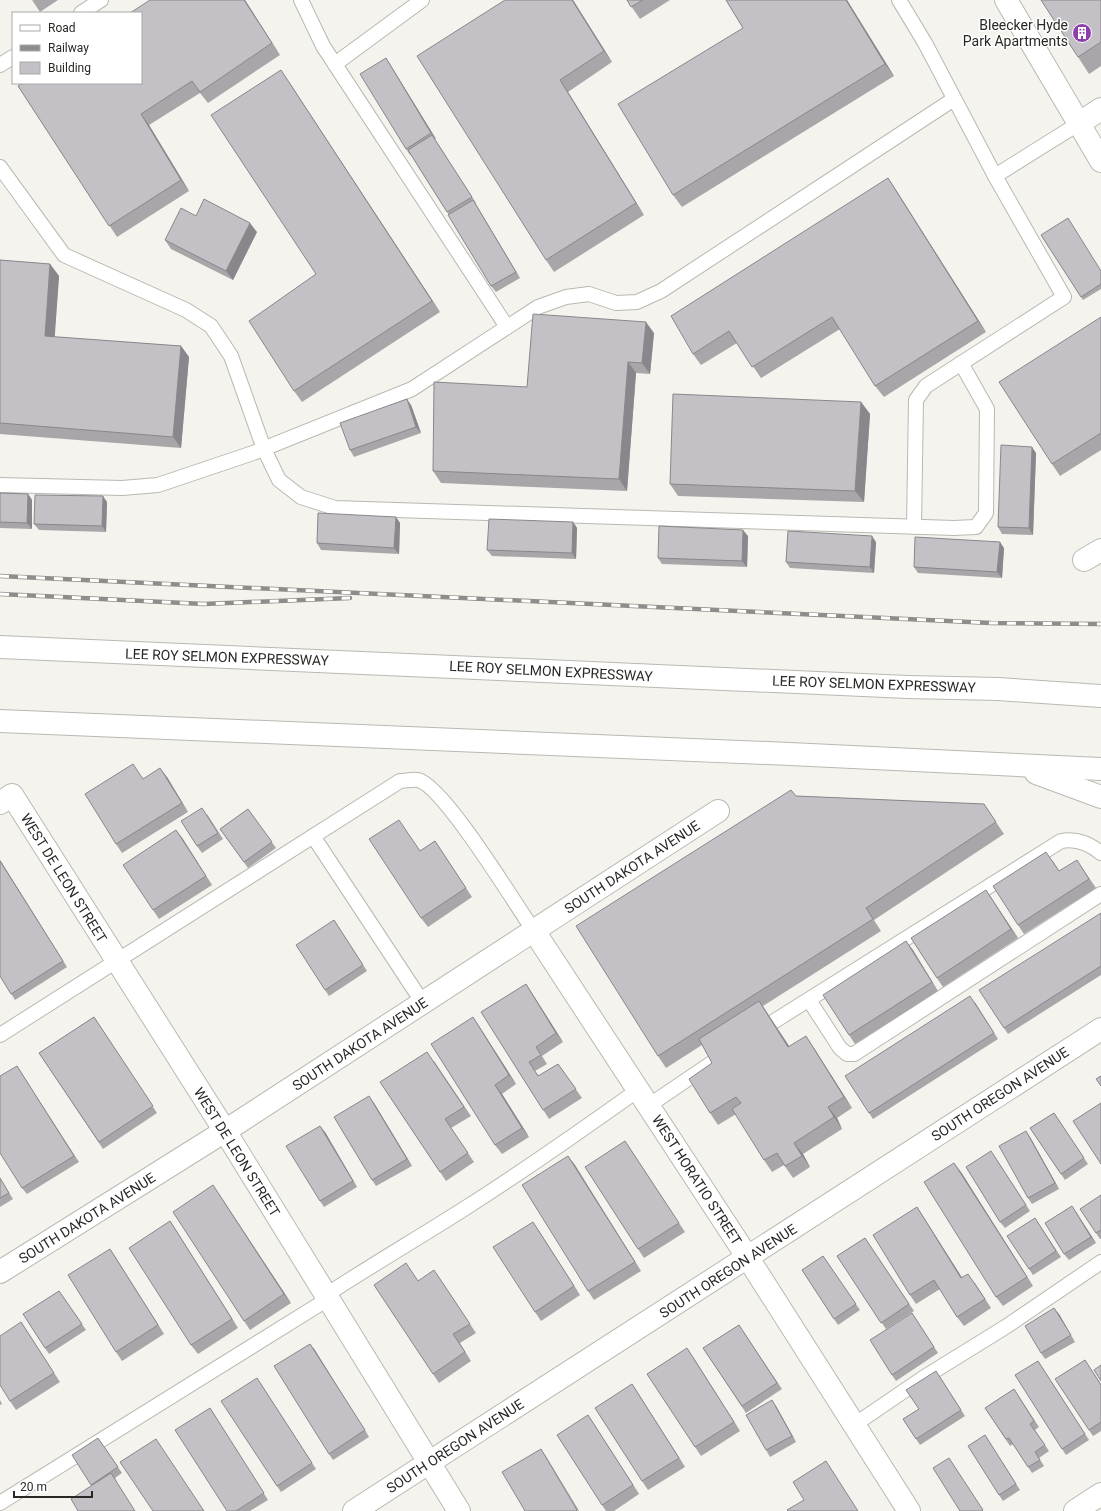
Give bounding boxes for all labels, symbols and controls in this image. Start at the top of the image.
legend [12,12,142,84]
place label: Bleecker Hyde Park Apartments [963,17,1068,49]
text: Road [48,21,76,35]
building icon: Bleecker Hyde Park Apartments [1071,22,1093,44]
text: Railway [48,41,89,55]
text: Building [48,61,91,75]
street label: LEE ROY SELMON EXPRESSWAY [125,645,330,669]
street label: LEE ROY SELMON EXPRESSWAY [449,658,654,684]
street label: LEE ROY SELMON EXPRESSWAY [772,672,977,696]
street label: WEST DE LEON STREET [18,811,111,946]
street label: SOUTH DAKOTA AVENUE [561,817,703,917]
street label: SOUTH DAKOTA AVENUE [289,994,431,1094]
street label: SOUTH OREGON AVENUE [928,1044,1072,1144]
street label: WEST DE LEON STREET [191,1085,284,1220]
street label: WEST HORATIO STREET [649,1112,745,1249]
street label: SOUTH DAKOTA AVENUE [16,1169,158,1267]
street label: SOUTH OREGON AVENUE [656,1221,800,1321]
street label: SOUTH OREGON AVENUE [383,1396,527,1496]
scale bar [14,1473,92,1499]
text: 20 m [20,1480,47,1494]

